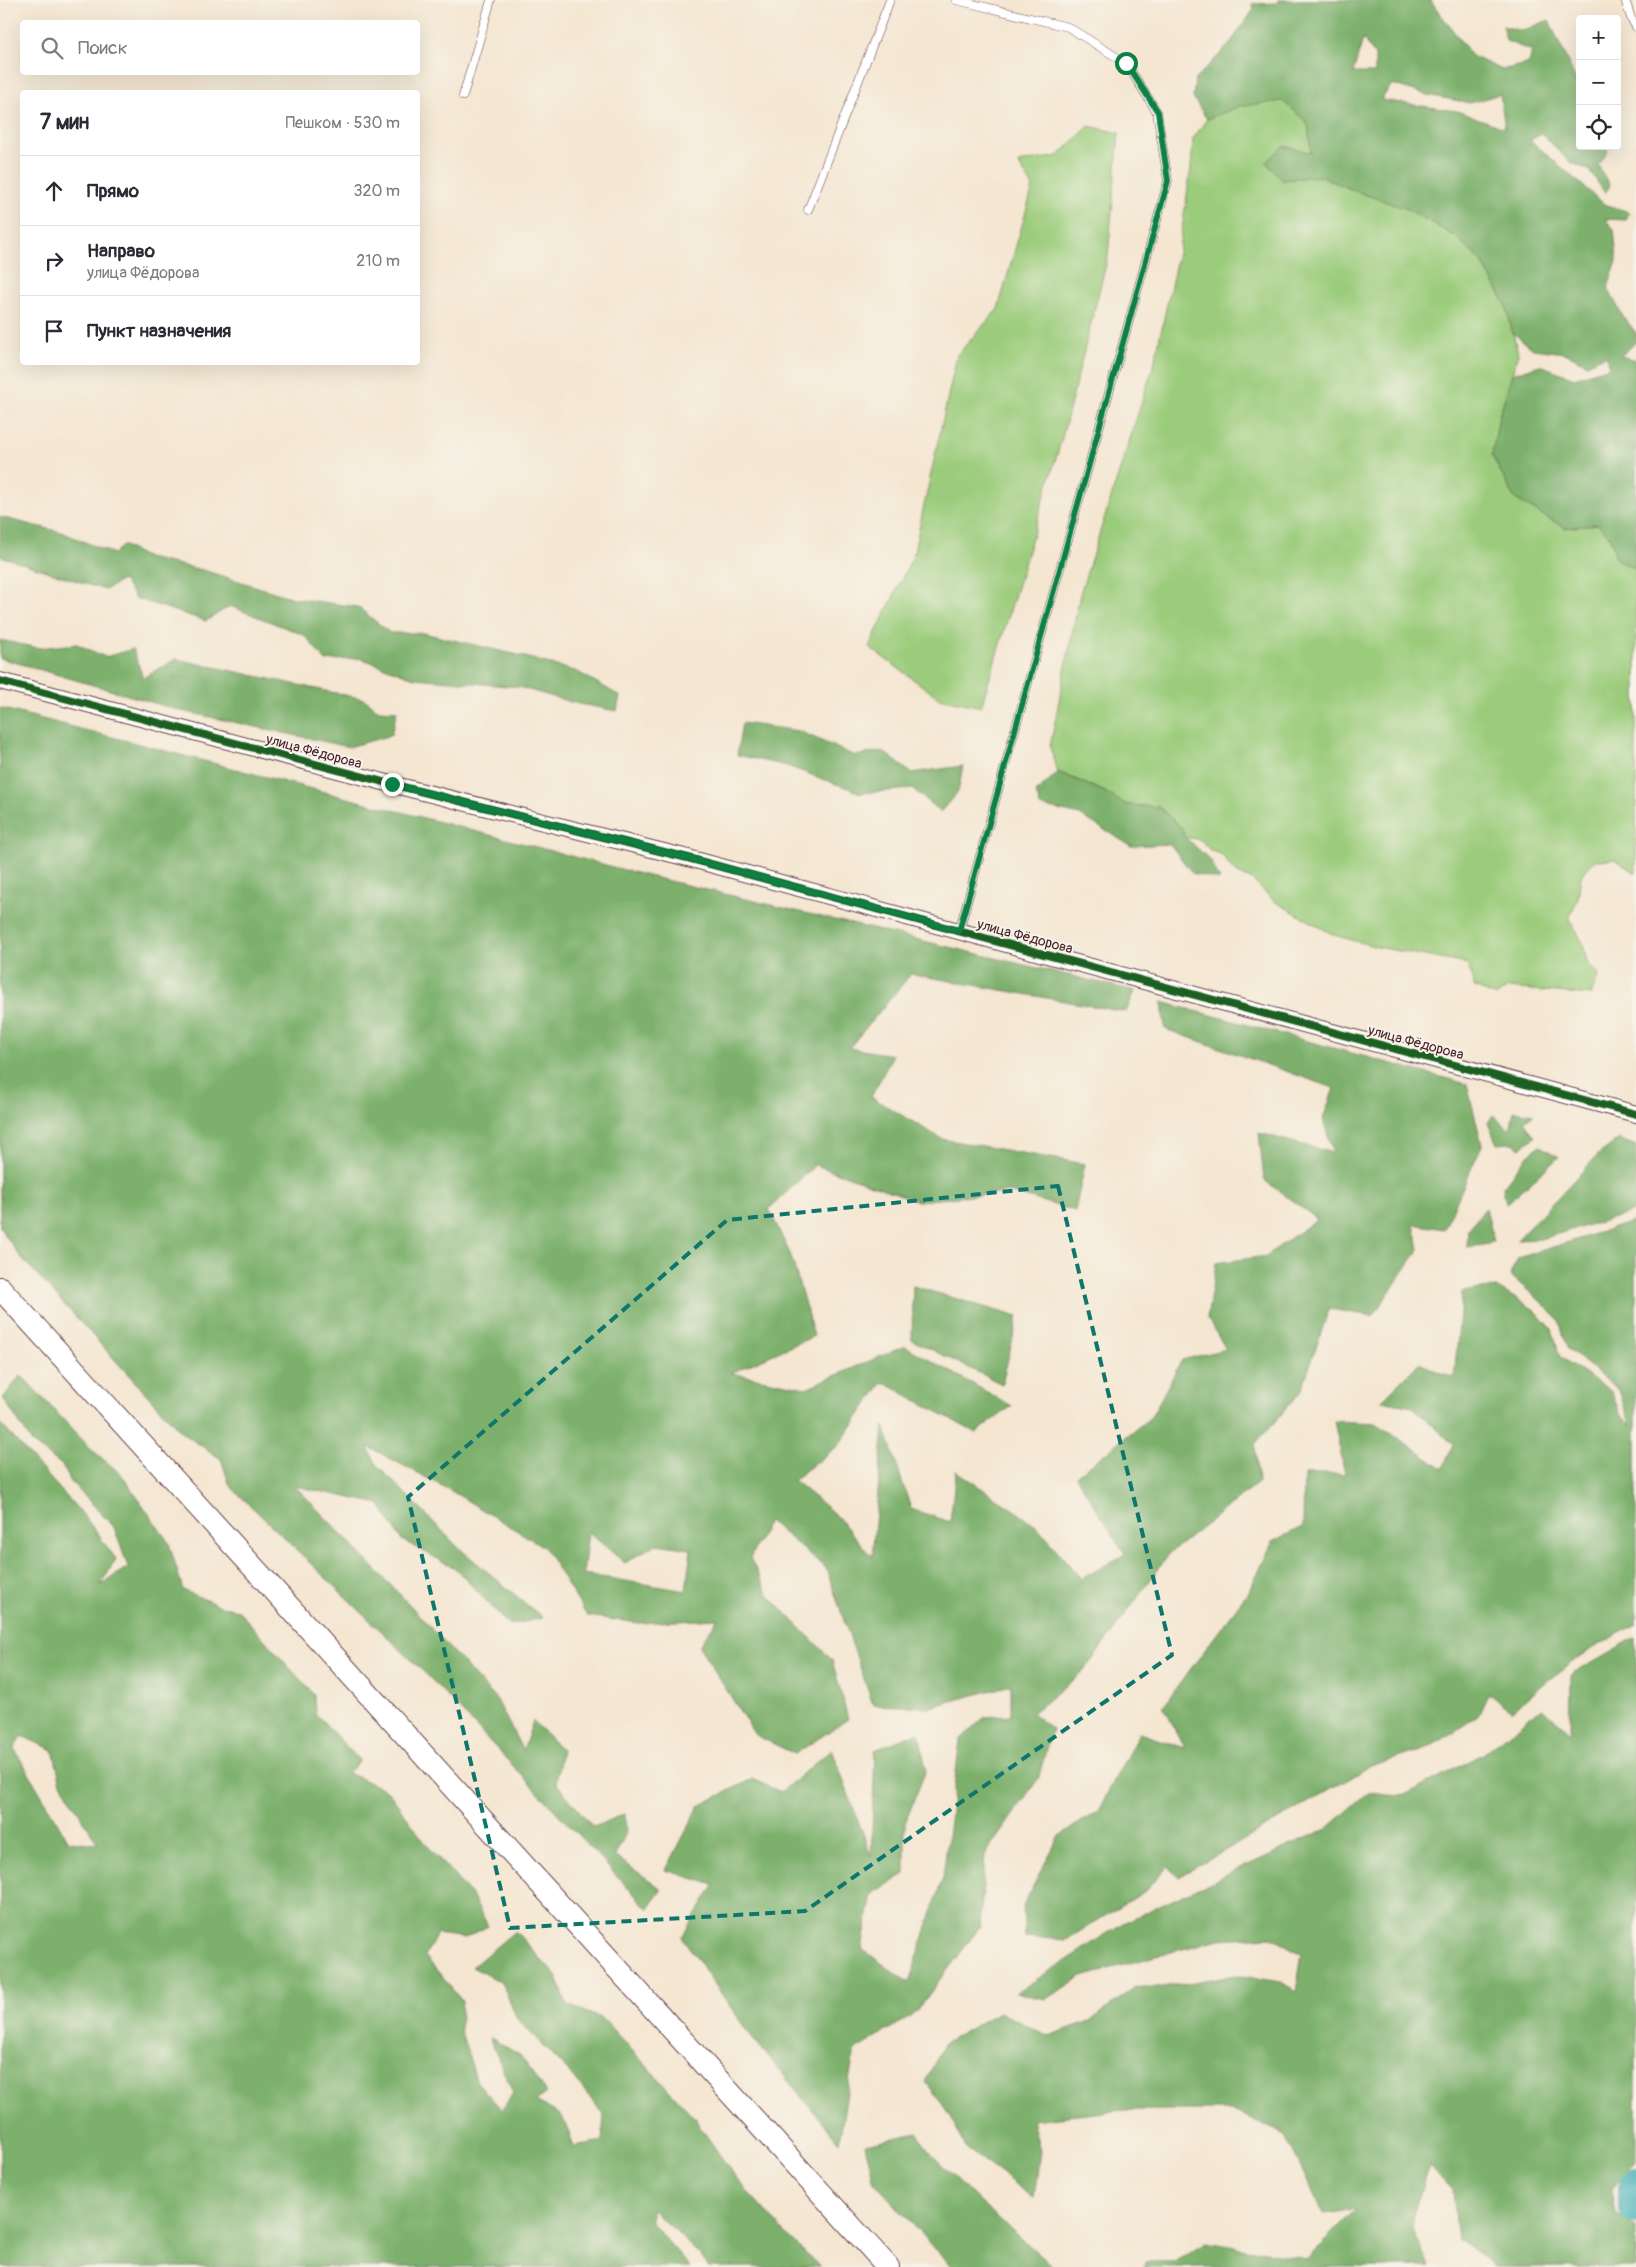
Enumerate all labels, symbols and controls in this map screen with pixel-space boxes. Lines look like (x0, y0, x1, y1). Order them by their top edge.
map controls (1576, 15, 1621, 150)
button: + (1576, 15, 1621, 60)
search box (20, 20, 420, 75)
icon: search (38, 34, 66, 62)
text: Поиск (78, 36, 128, 60)
route start (1115, 52, 1138, 75)
button: − (1576, 60, 1621, 105)
button: locate (1576, 105, 1621, 150)
text: 7 мин (40, 109, 89, 136)
text: Пешком · 530 m (285, 113, 400, 133)
icon: ahead (40, 177, 68, 205)
text: Прямо (87, 179, 139, 203)
text: 320 m (354, 181, 400, 201)
text: Направо (87, 239, 155, 263)
icon: right (40, 247, 68, 275)
text: 210 m (356, 251, 400, 271)
text: улица Фёдорова (87, 263, 199, 283)
icon: arrive (40, 317, 68, 345)
text: Пункт назначения (87, 319, 231, 343)
street label: улица Фёдорова (263, 730, 364, 772)
route end (381, 773, 404, 796)
street label: улица Фёдорова (974, 915, 1075, 957)
street label: улица Фёдорова (1365, 1021, 1466, 1063)

